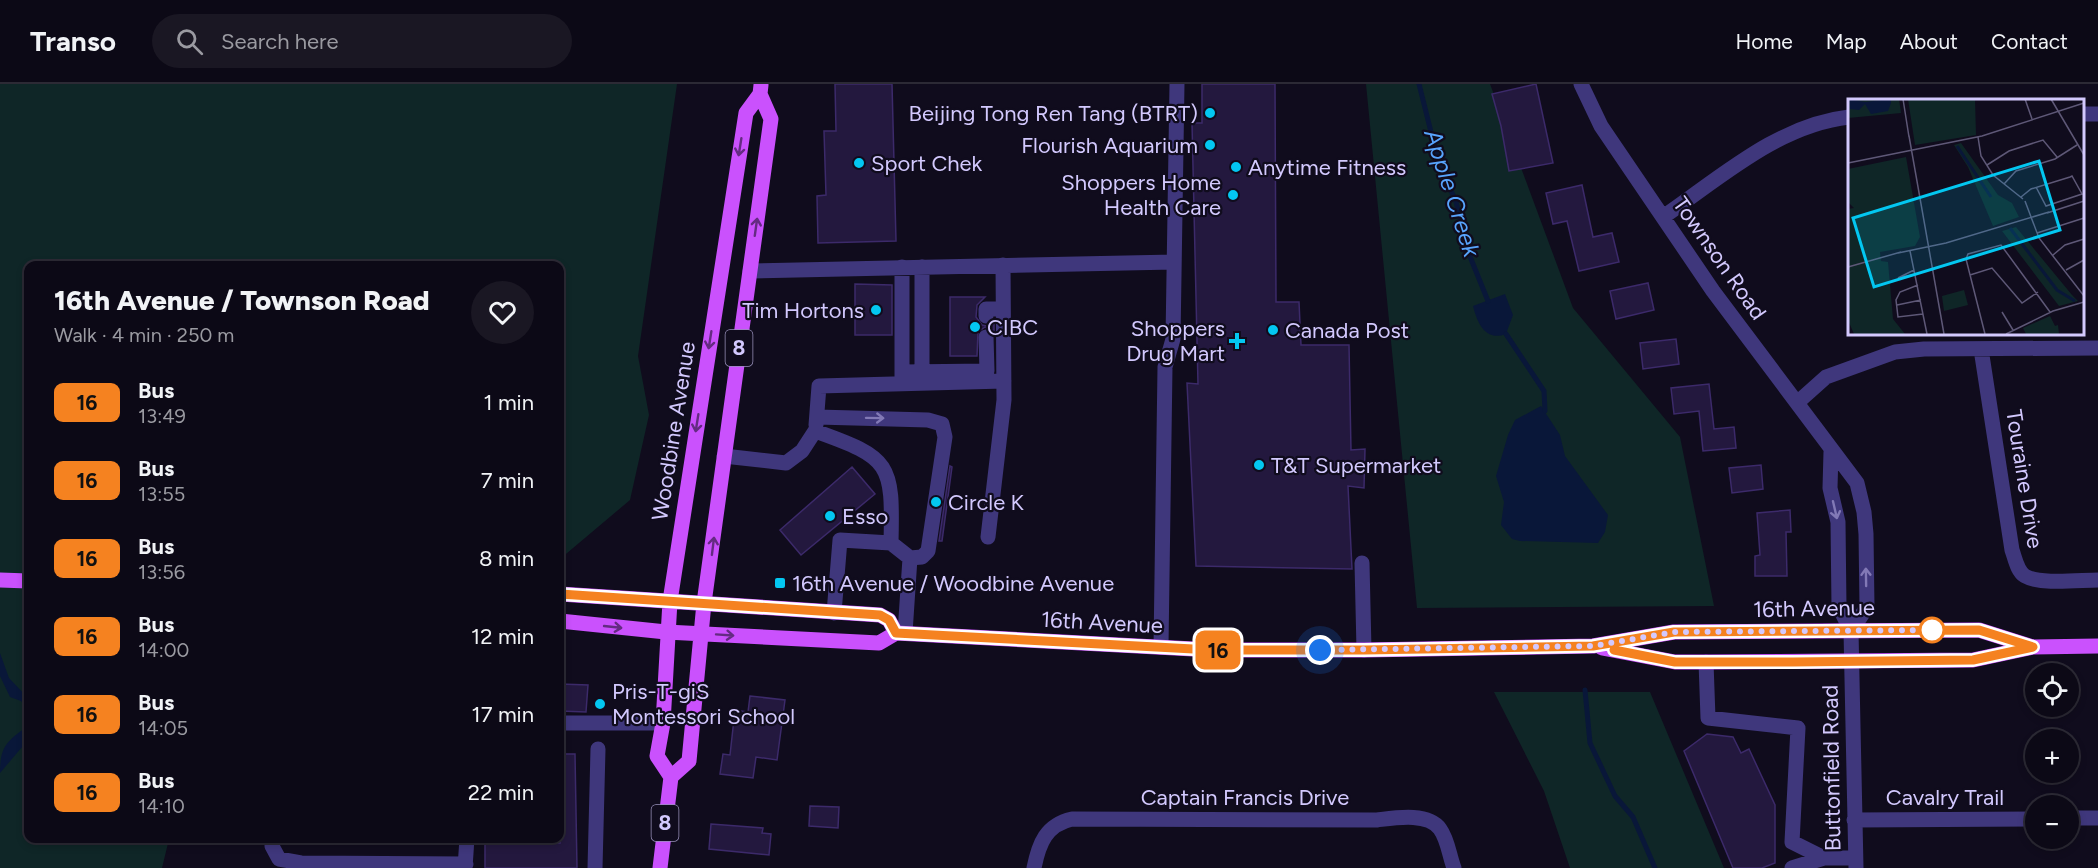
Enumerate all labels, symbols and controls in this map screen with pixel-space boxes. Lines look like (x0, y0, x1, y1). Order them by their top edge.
search box (152, 14, 572, 68)
text: Transo (30, 24, 116, 58)
icon: search (173, 25, 206, 58)
text: Search here (221, 28, 339, 55)
text: Home (1736, 29, 1793, 54)
text: Map (1826, 29, 1867, 54)
text: About (1900, 29, 1958, 54)
text: Contact (1991, 29, 2068, 54)
inset map (1848, 99, 2083, 334)
place label: Beijing Tong Ren Tang (BTRT) (909, 100, 1198, 127)
marker: Beijing Tong Ren Tang (BTRT) (1203, 106, 1217, 120)
water label: Apple Creek (1418, 124, 1487, 262)
place label: Flourish Aquarium (1021, 132, 1198, 159)
one-way arrow (734, 137, 745, 157)
marker: Flourish Aquarium (1203, 138, 1217, 152)
place label: Sport Chek (871, 150, 983, 177)
place label: Anytime Fitness (1248, 154, 1406, 181)
marker: Sport Chek (852, 156, 866, 170)
marker: Anytime Fitness (1229, 160, 1243, 174)
place label: Shoppers Home Health Care (1061, 169, 1221, 221)
marker: Shoppers Home Health Care (1226, 188, 1240, 202)
street label: Townson Road (1667, 192, 1772, 325)
one-way arrow (750, 218, 761, 238)
button: heart (471, 281, 534, 344)
text: 16th Avenue / Townson Road (54, 283, 430, 317)
place label: Tim Hortons (742, 297, 864, 324)
marker: Tim Hortons (869, 303, 883, 317)
place label: CIBC (987, 314, 1038, 341)
place label: Shoppers Drug Mart (1126, 315, 1225, 367)
place label: Canada Post (1285, 317, 1409, 344)
marker: CIBC (968, 320, 982, 334)
text: Walk · 4 min · 250 m (54, 323, 234, 347)
marker: Canada Post (1266, 323, 1280, 337)
one-way arrow (704, 329, 715, 349)
road number: 8 (726, 330, 752, 366)
marker: Shoppers Drug Mart (1230, 334, 1244, 348)
street label: Woodbine Avenue (646, 340, 701, 522)
text: Bus (138, 377, 174, 404)
text: 1 min (483, 389, 534, 416)
text: 16 (76, 390, 98, 415)
text: 13:49 (138, 404, 186, 428)
street label: Touraine Drive (2000, 408, 2049, 550)
one-way arrow (691, 413, 702, 433)
one-way arrow (865, 413, 885, 424)
place label: T&T Supermarket (1271, 452, 1441, 479)
text: Bus (138, 455, 174, 482)
marker: T&T Supermarket (1252, 458, 1266, 472)
text: 7 min (481, 467, 534, 494)
text: 16 (76, 468, 98, 493)
text: 13:55 (138, 482, 185, 506)
place label: Circle K (948, 489, 1025, 516)
marker: Circle K (929, 495, 943, 509)
one-way arrow (1830, 499, 1841, 519)
place label: Esso (842, 503, 888, 530)
marker: Esso (823, 509, 837, 523)
text: Bus (138, 533, 174, 560)
one-way arrow (708, 536, 719, 556)
text: 8 min (479, 545, 534, 572)
text: 16 (76, 546, 98, 571)
text: 13:56 (138, 560, 185, 584)
one-way arrow (1860, 567, 1872, 587)
place label: 16th Avenue / Woodbine Avenue (792, 570, 1114, 597)
marker: 16th Avenue / Woodbine Avenue (773, 576, 787, 590)
street label: 16th Avenue (1753, 594, 1875, 623)
street label: 16th Avenue (1040, 606, 1164, 639)
text: Bus (138, 611, 174, 638)
unlabelled marker (1919, 617, 1945, 643)
one-way arrow (602, 622, 622, 633)
text: 12 min (471, 623, 534, 650)
text: 16 (76, 624, 98, 649)
one-way arrow (714, 629, 734, 640)
line badge: 16 (1191, 630, 1245, 670)
your location (1305, 635, 1335, 665)
text: 14:00 (138, 638, 189, 662)
text: 16 (1207, 638, 1229, 663)
map controls (2025, 663, 2079, 849)
button: locate (2025, 663, 2079, 717)
place label: Pris-T-giS Montessori School (612, 678, 795, 730)
street label: Buttonfield Road (1817, 685, 1846, 851)
text: Bus (138, 689, 174, 716)
marker: Pris-T-giS Montessori School (593, 697, 607, 711)
text: 17 min (472, 701, 534, 728)
text: 16 (76, 702, 98, 727)
text: 14:05 (138, 716, 188, 740)
button: + (2025, 729, 2079, 783)
text: Bus (138, 767, 174, 794)
text: 22 min (468, 779, 534, 806)
text: 16 (76, 780, 98, 805)
street label: Captain Francis Drive (1141, 784, 1349, 811)
street label: Cavalry Trail (1886, 784, 2004, 811)
text: 14:10 (138, 794, 185, 818)
button: − (2025, 795, 2079, 849)
road number: 8 (652, 805, 678, 841)

